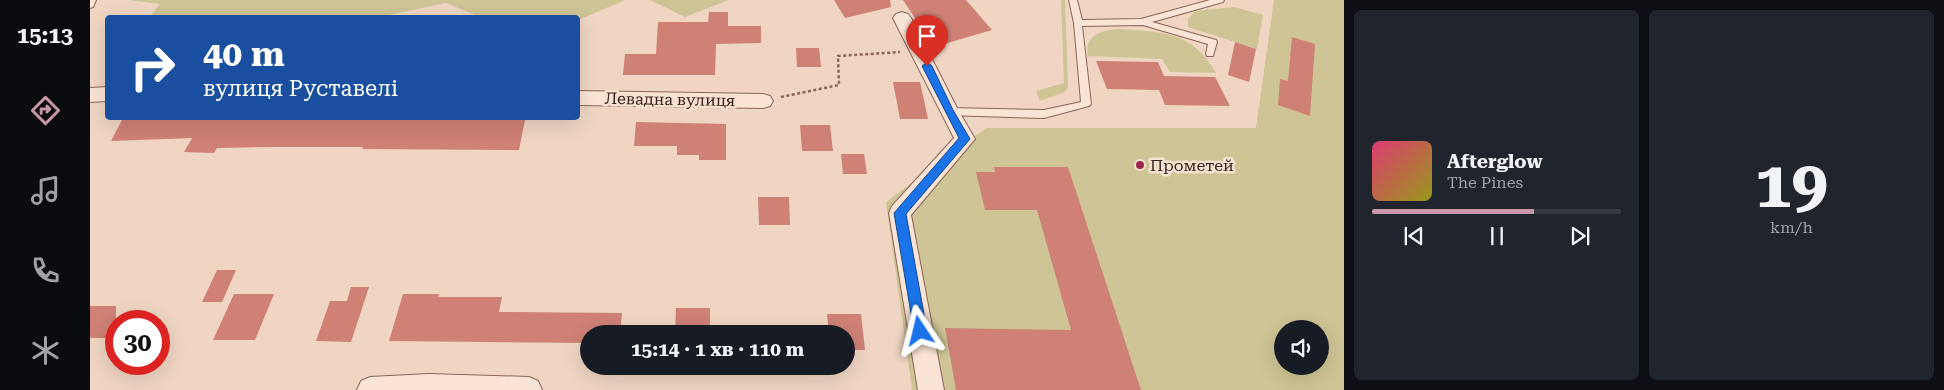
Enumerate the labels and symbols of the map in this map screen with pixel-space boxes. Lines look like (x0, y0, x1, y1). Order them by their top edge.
pin (906, 15, 948, 66)
street label: Левадна вулиця (604, 89, 736, 110)
place label: Прометей (1150, 156, 1234, 175)
marker: Прометей (1134, 159, 1146, 171)
position arrow (893, 304, 945, 356)
speed limit sign: 30 (105, 310, 170, 375)

